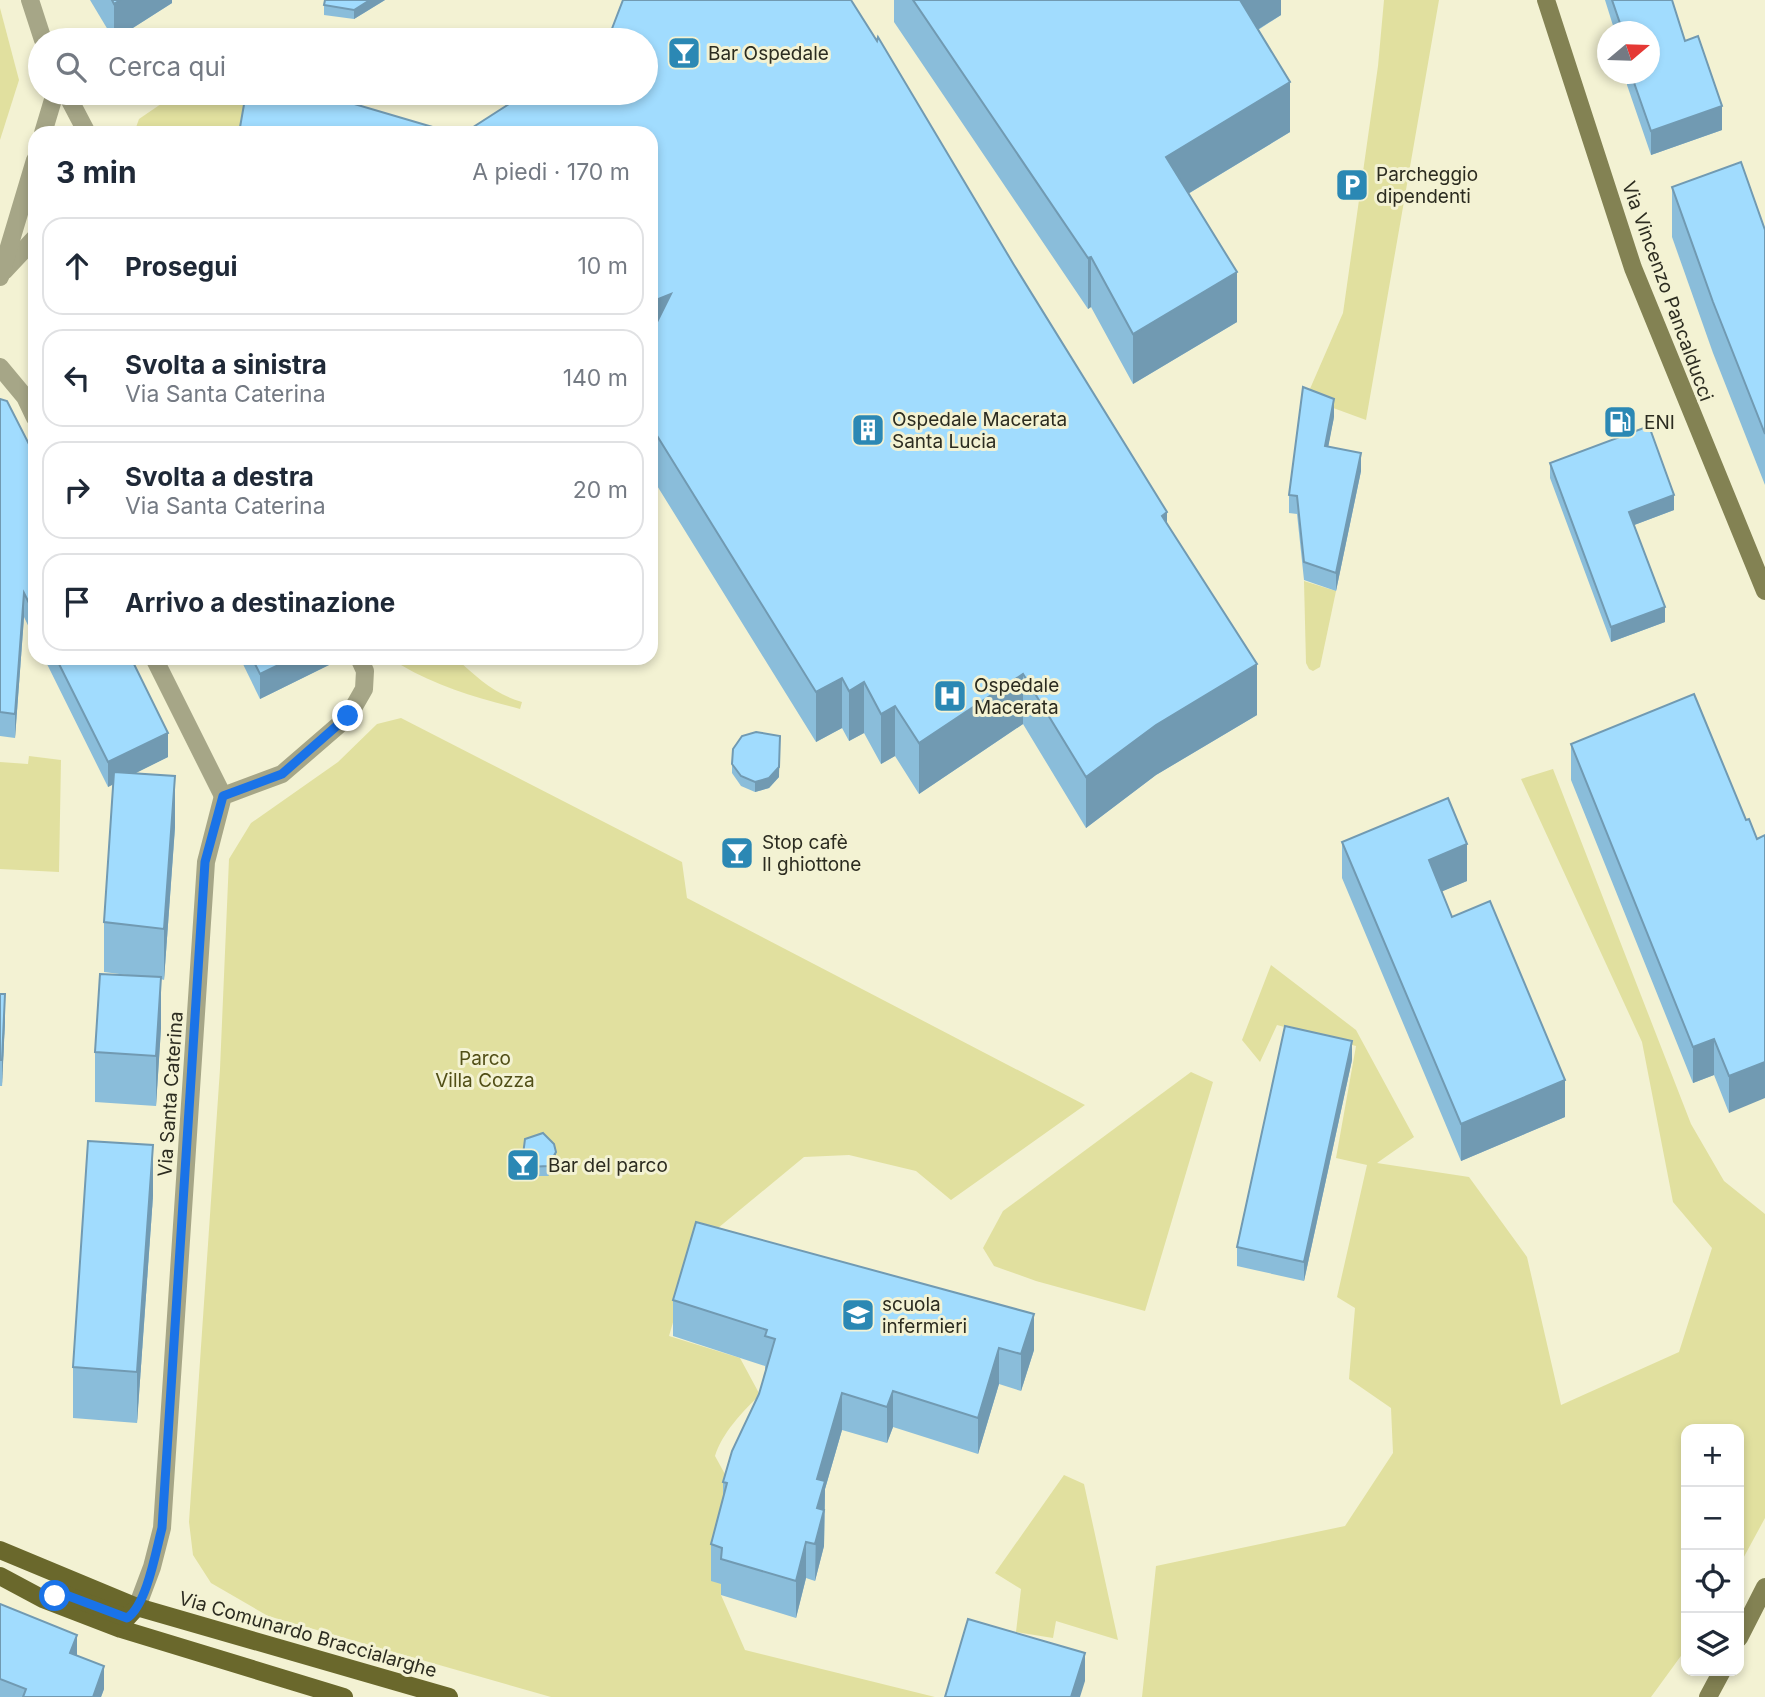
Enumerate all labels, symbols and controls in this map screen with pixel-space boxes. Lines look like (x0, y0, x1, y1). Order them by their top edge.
north arrow (1597, 21, 1660, 84)
search box (28, 28, 658, 105)
bar icon: Bar Ospedale (665, 34, 703, 72)
place label: Bar Ospedale (708, 42, 829, 65)
icon: search (52, 48, 90, 86)
text: Cerca qui (108, 51, 226, 82)
text: 3 min (56, 154, 137, 190)
text: A piedi · 170 m (472, 158, 630, 186)
place label: Parcheggio dipendenti (1376, 163, 1478, 208)
parking icon: Parcheggio dipendenti (1333, 166, 1371, 204)
street label: Via Vincenzo Pancalducci (1617, 178, 1718, 404)
icon: ahead (58, 247, 96, 285)
text: Prosegui (125, 251, 237, 282)
text: 10 m (578, 252, 628, 280)
text: Svolta a sinistra (125, 349, 327, 380)
icon: left (58, 359, 96, 397)
text: 140 m (563, 364, 628, 392)
text: Via Santa Caterina (125, 380, 326, 408)
fuel station icon: ENI (1601, 403, 1639, 441)
place label: Ospedale Macerata Santa Lucia (892, 408, 1067, 453)
building icon: Ospedale Macerata Santa Lucia (849, 411, 887, 449)
place label: ENI (1644, 411, 1675, 434)
text: Svolta a destra (125, 461, 314, 492)
icon: right (58, 471, 96, 509)
text: 20 m (573, 476, 628, 504)
text: Via Santa Caterina (125, 492, 326, 520)
icon: arrive (58, 583, 96, 621)
text: Arrivo a destinazione (125, 587, 395, 618)
place label: Ospedale Macerata (974, 674, 1059, 719)
hospital icon: Ospedale Macerata (931, 677, 969, 715)
route end (332, 700, 363, 731)
place label: Stop cafè Il ghiottone (762, 831, 861, 876)
bar icon: Stop cafè Il ghiottone (718, 834, 756, 872)
street label: Via Santa Caterina (153, 1011, 188, 1178)
park label: Parco Villa Cozza (435, 1047, 535, 1092)
bar icon: Bar del parco (504, 1146, 542, 1184)
place label: Bar del parco (548, 1154, 668, 1177)
place label: scuola infermieri (882, 1293, 967, 1338)
school or university icon: scuola infermieri (839, 1296, 877, 1334)
map controls (1681, 1424, 1744, 1676)
button: + (1681, 1424, 1744, 1487)
button: − (1681, 1487, 1744, 1550)
button: locate (1681, 1550, 1744, 1613)
route start (39, 1580, 70, 1611)
street label: Via Comunardo Braccialarghe (176, 1587, 439, 1682)
button: layers (1681, 1613, 1744, 1676)

